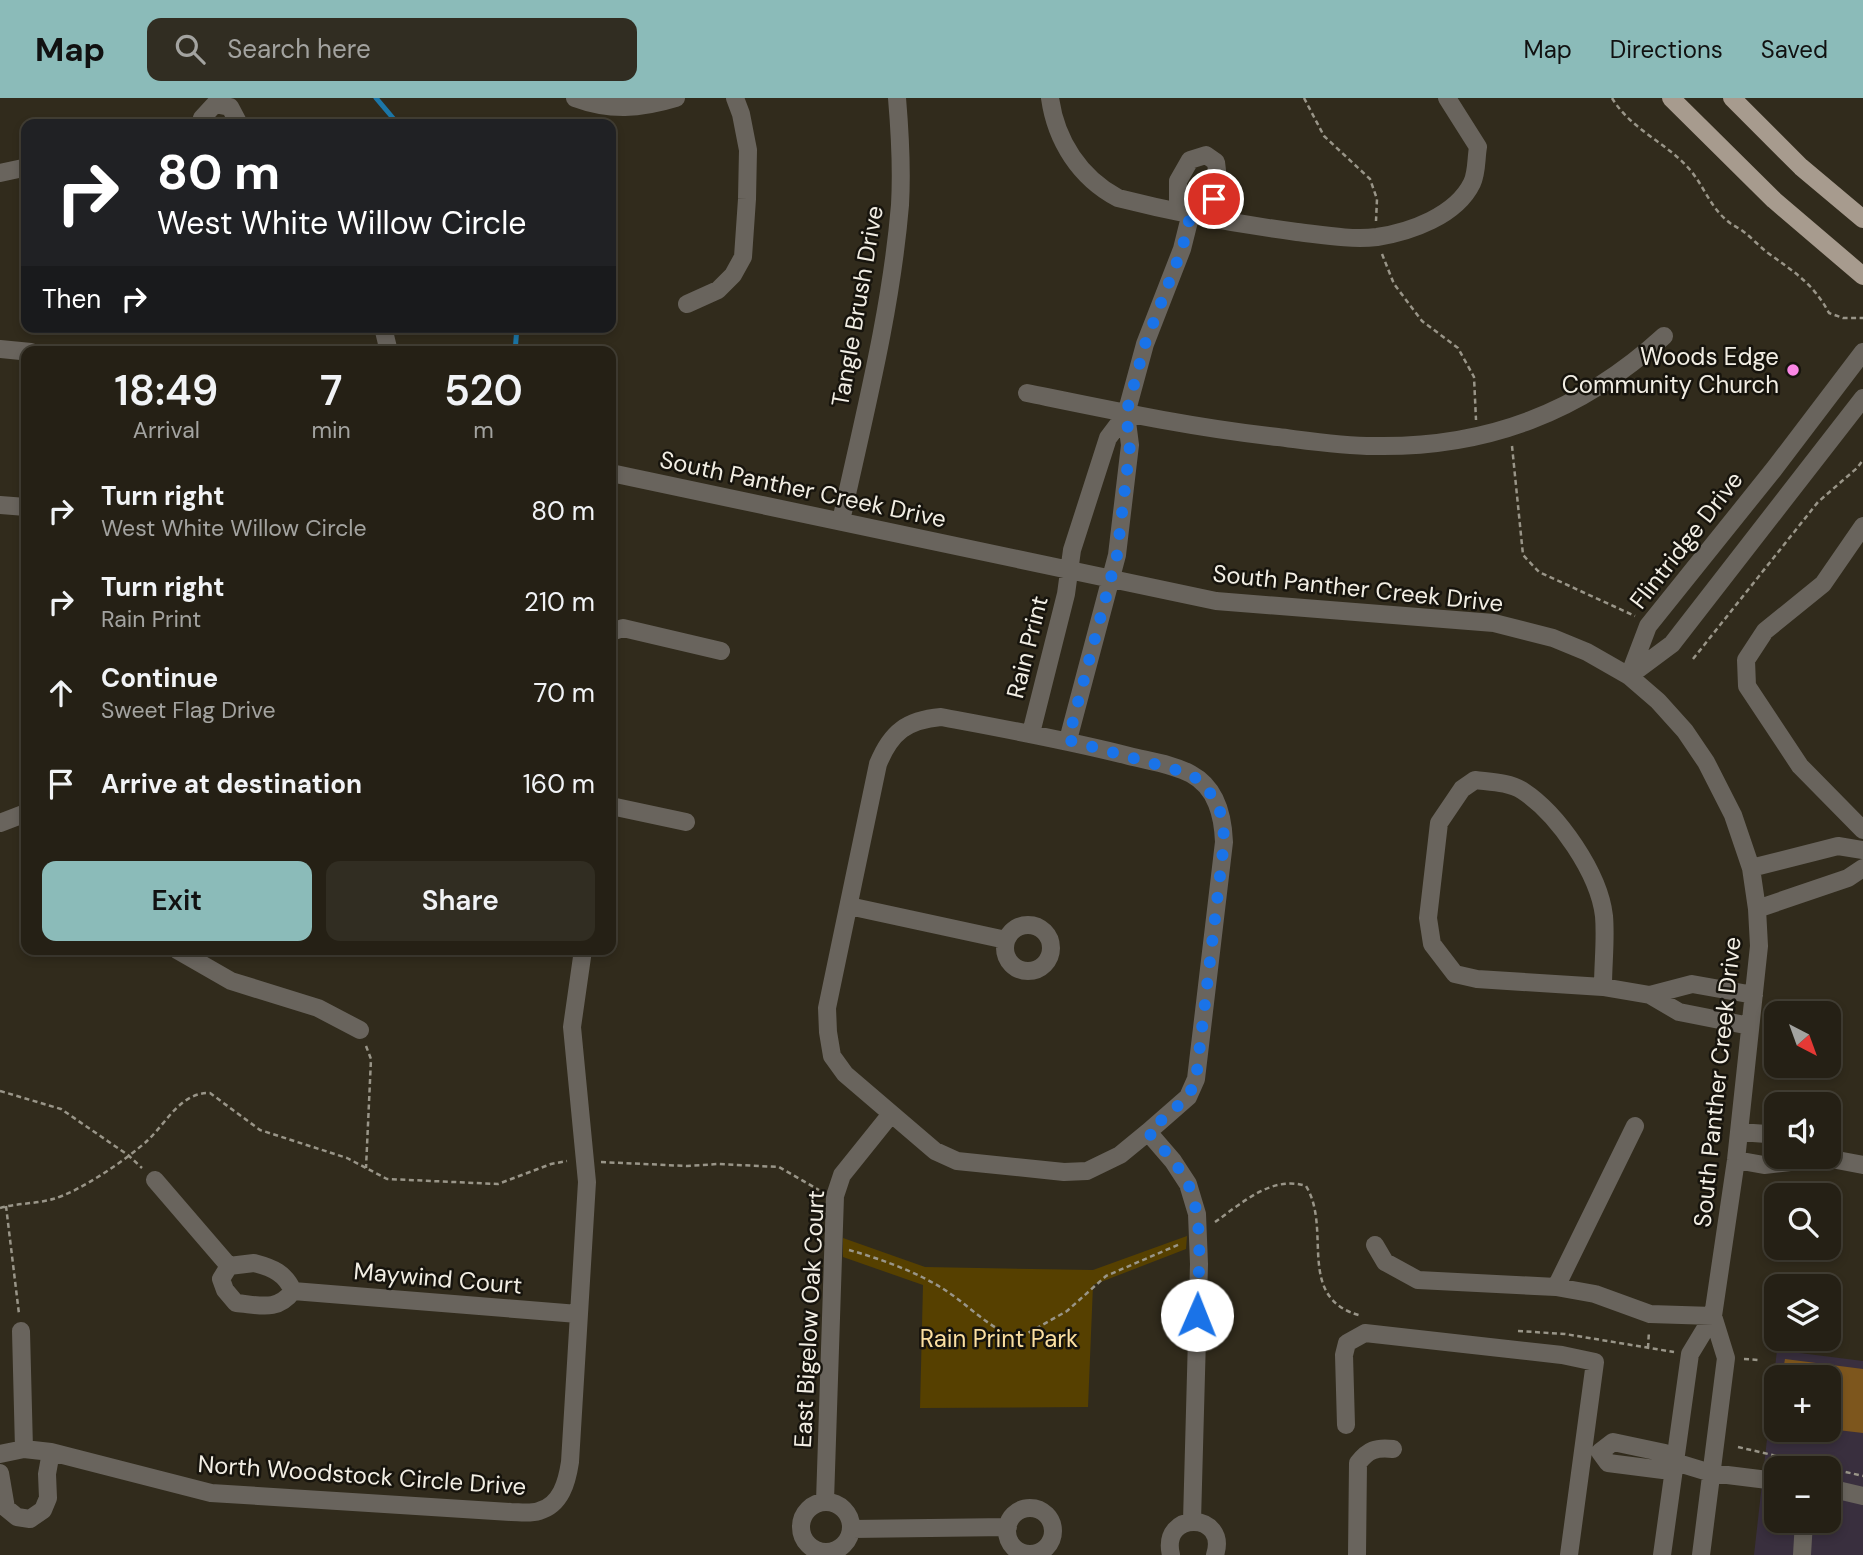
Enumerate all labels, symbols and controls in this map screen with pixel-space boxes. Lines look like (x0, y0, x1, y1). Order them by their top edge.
search box (147, 18, 637, 81)
text: Map (35, 28, 105, 71)
icon: search (171, 30, 209, 68)
text: Search here (227, 32, 371, 66)
text: Map (1524, 34, 1572, 65)
text: Directions (1610, 34, 1723, 65)
text: Saved (1761, 34, 1828, 65)
text: 80 m (157, 140, 280, 204)
icon: right (42, 147, 133, 238)
pin (1184, 169, 1244, 229)
icon: arrive (1195, 180, 1233, 218)
text: West White Willow Circle (157, 202, 526, 244)
street label: Tangle Brush Drive (824, 203, 890, 409)
icon: right (115, 280, 153, 318)
text: Then (42, 282, 101, 316)
place label: Woods Edge Community Church (1562, 341, 1779, 400)
marker: Woods Edge Community Church (1785, 362, 1801, 378)
text: 18:49 (114, 363, 218, 418)
text: 7 (320, 363, 342, 418)
text: 520 (444, 363, 523, 418)
text: Arrival (133, 415, 200, 445)
text: min (312, 415, 351, 445)
text: m (473, 415, 494, 445)
street label: South Panther Creek Drive (657, 443, 949, 535)
street label: Flintridge Drive (1623, 465, 1749, 615)
text: Turn right (101, 479, 225, 513)
icon: right (42, 492, 80, 530)
text: 80 m (531, 494, 595, 528)
text: West White Willow Circle (101, 513, 367, 543)
street label: South Panther Creek Drive (1211, 557, 1505, 619)
text: Turn right (101, 570, 225, 604)
icon: right (42, 583, 80, 621)
text: 210 m (524, 585, 595, 619)
street label: Rain Print (999, 592, 1055, 702)
text: Rain Print (101, 604, 201, 634)
text: Continue (101, 661, 218, 695)
icon: ahead (42, 674, 80, 712)
text: 70 m (534, 676, 595, 710)
text: Sweet Flag Drive (101, 695, 276, 725)
icon: arrive (42, 765, 80, 803)
text: Arrive at destination (101, 767, 362, 801)
text: 160 m (523, 767, 595, 801)
button: Exit (42, 861, 312, 941)
button: Share (326, 861, 595, 941)
street label: South Panther Creek Drive (1686, 935, 1748, 1229)
north arrow (1764, 1001, 1841, 1078)
map controls (1764, 1001, 1841, 1533)
button: sound (1764, 1092, 1841, 1169)
button: search (1764, 1183, 1841, 1260)
street label: East Bigelow Oak Court (787, 1189, 831, 1449)
street label: Maywind Court (352, 1255, 524, 1301)
button: layers (1764, 1274, 1841, 1351)
position arrow (1160, 1278, 1234, 1352)
park label: Rain Print Park (920, 1323, 1078, 1354)
button: + (1764, 1365, 1841, 1442)
street label: North Woodstock Circle Drive (197, 1448, 527, 1502)
button: − (1764, 1456, 1841, 1533)

